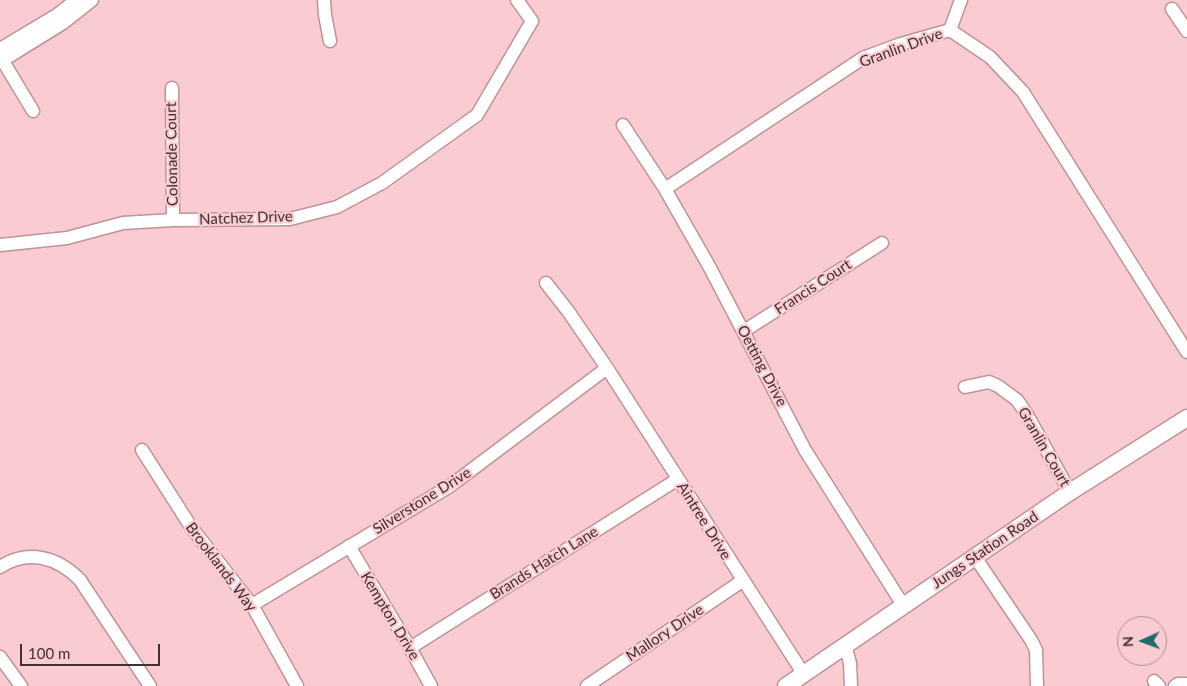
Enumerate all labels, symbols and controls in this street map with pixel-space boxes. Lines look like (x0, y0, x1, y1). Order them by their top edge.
street label: Granlin Drive (857, 25, 945, 71)
street label: Colonade Court (162, 102, 182, 206)
street label: Natchez Drive (199, 207, 293, 229)
street label: Francis Court (771, 256, 855, 318)
street label: Oetting Drive (733, 322, 791, 410)
street label: Granlin Court (1014, 404, 1074, 490)
street label: Silverstone Drive (370, 464, 474, 538)
street label: Aintree Drive (673, 479, 735, 563)
street label: Jungs Station Road (928, 508, 1042, 592)
street label: Brooklands Way (182, 519, 260, 615)
street label: Brands Hatch Lane (487, 522, 601, 604)
street label: Kempton Drive (357, 569, 423, 663)
street label: Mallory Drive (623, 601, 707, 665)
north arrow (1117, 616, 1167, 666)
scale bar (22, 634, 162, 666)
text: N (1119, 636, 1136, 647)
text: 100 m (28, 644, 70, 662)

